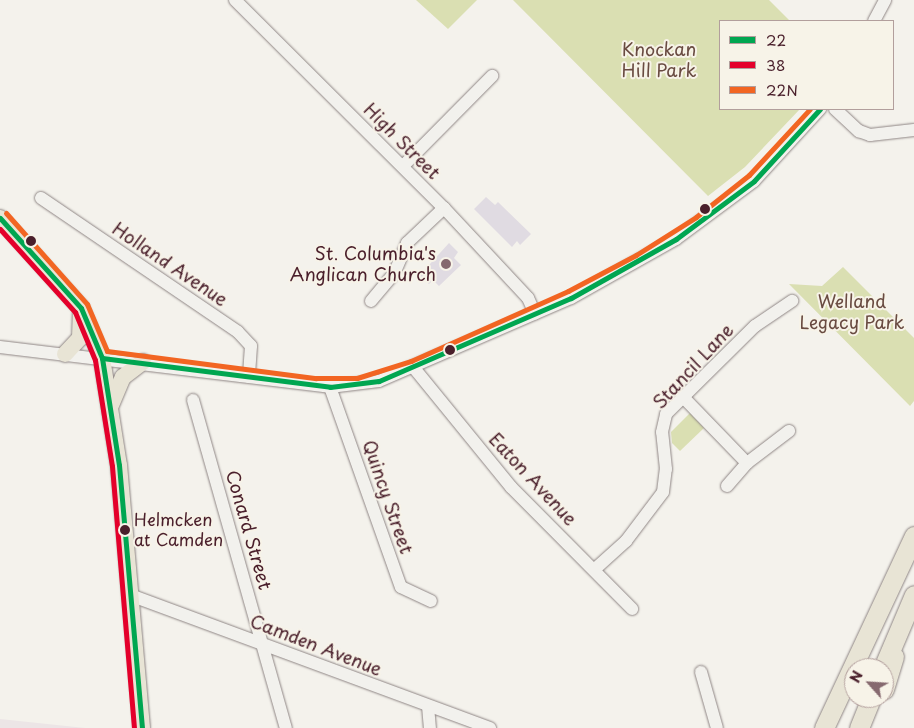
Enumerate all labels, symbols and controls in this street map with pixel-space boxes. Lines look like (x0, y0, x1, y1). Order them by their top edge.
legend (719, 20, 894, 110)
text: 22 (766, 28, 786, 51)
park label: Knockan Hill Park (621, 39, 697, 82)
text: 38 (766, 53, 785, 76)
text: 22N (766, 78, 798, 101)
street label: High Street (359, 98, 445, 184)
unlabelled marker (700, 204, 710, 214)
street label: Holland Avenue (108, 217, 232, 311)
unlabelled marker (26, 236, 36, 246)
place label: St. Columbia's Anglican Church (291, 243, 436, 286)
marker: St. Columbia's Anglican Church (440, 258, 452, 270)
park label: Welland Legacy Park (799, 291, 905, 334)
street label: Stancil Lane (648, 319, 738, 413)
unlabelled marker (445, 345, 455, 355)
street label: Eaton Avenue (485, 429, 581, 529)
street label: Quincy Street (358, 437, 418, 557)
street label: Conard Street (221, 467, 277, 593)
place label: Helmcken at Camden (134, 510, 225, 550)
marker: Helmcken at Camden (120, 525, 130, 535)
street label: Camden Avenue (247, 610, 385, 680)
north arrow (844, 658, 894, 708)
text: N (844, 667, 868, 686)

